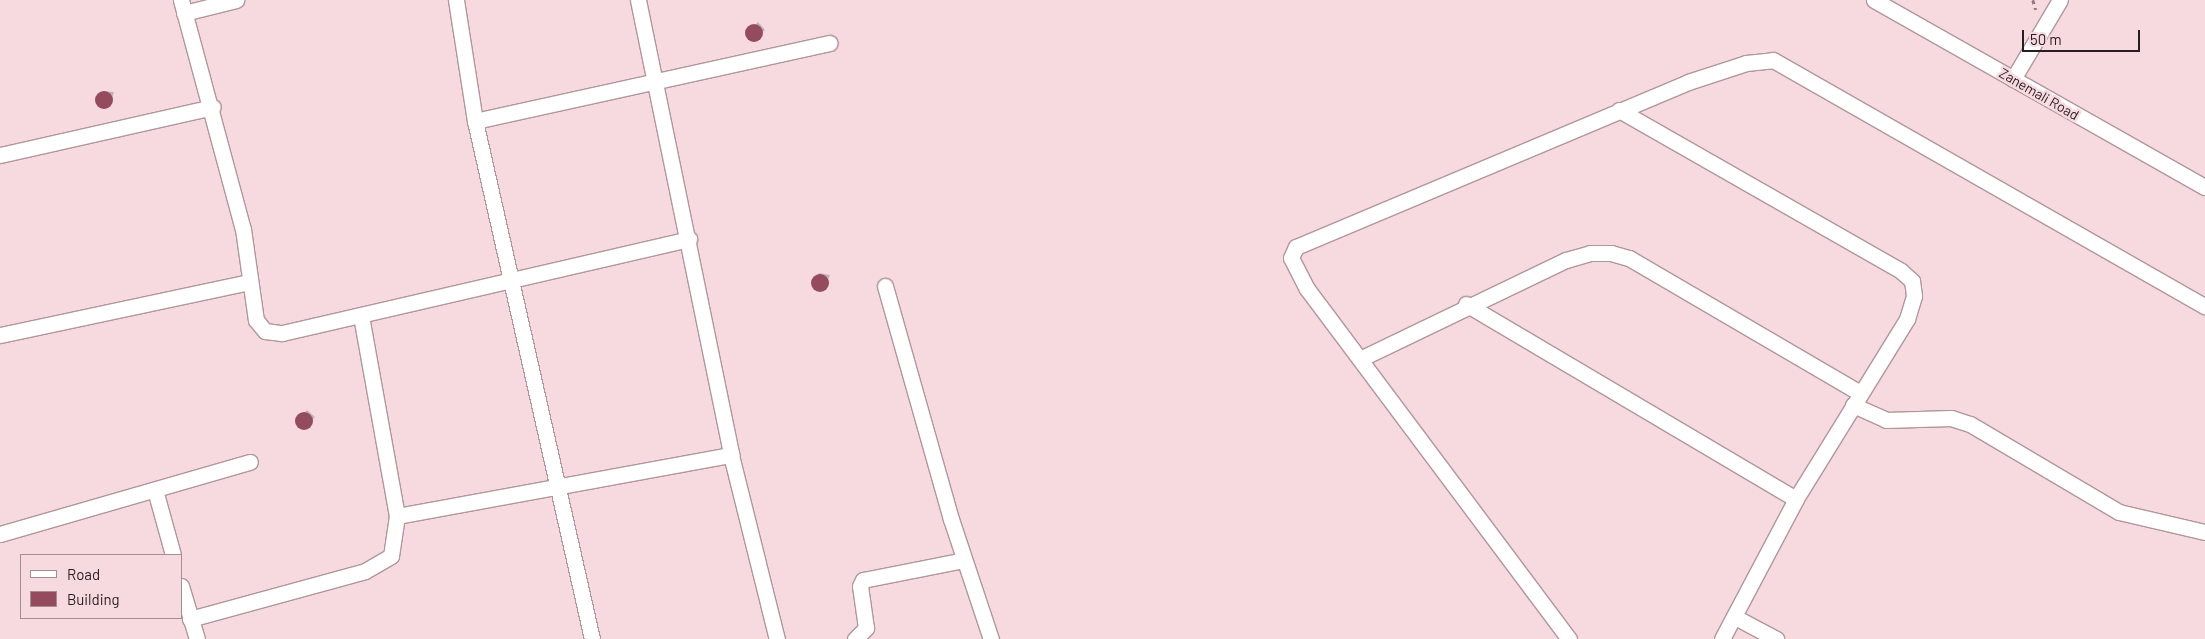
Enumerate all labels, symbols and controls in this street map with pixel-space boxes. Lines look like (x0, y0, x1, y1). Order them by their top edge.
scale bar (2025, 20, 2142, 52)
text: 50 m (2030, 30, 2062, 48)
street label: Zanemali Road (1996, 64, 2082, 124)
legend (20, 554, 182, 619)
text: Road (67, 565, 100, 583)
text: Building (67, 590, 120, 608)

